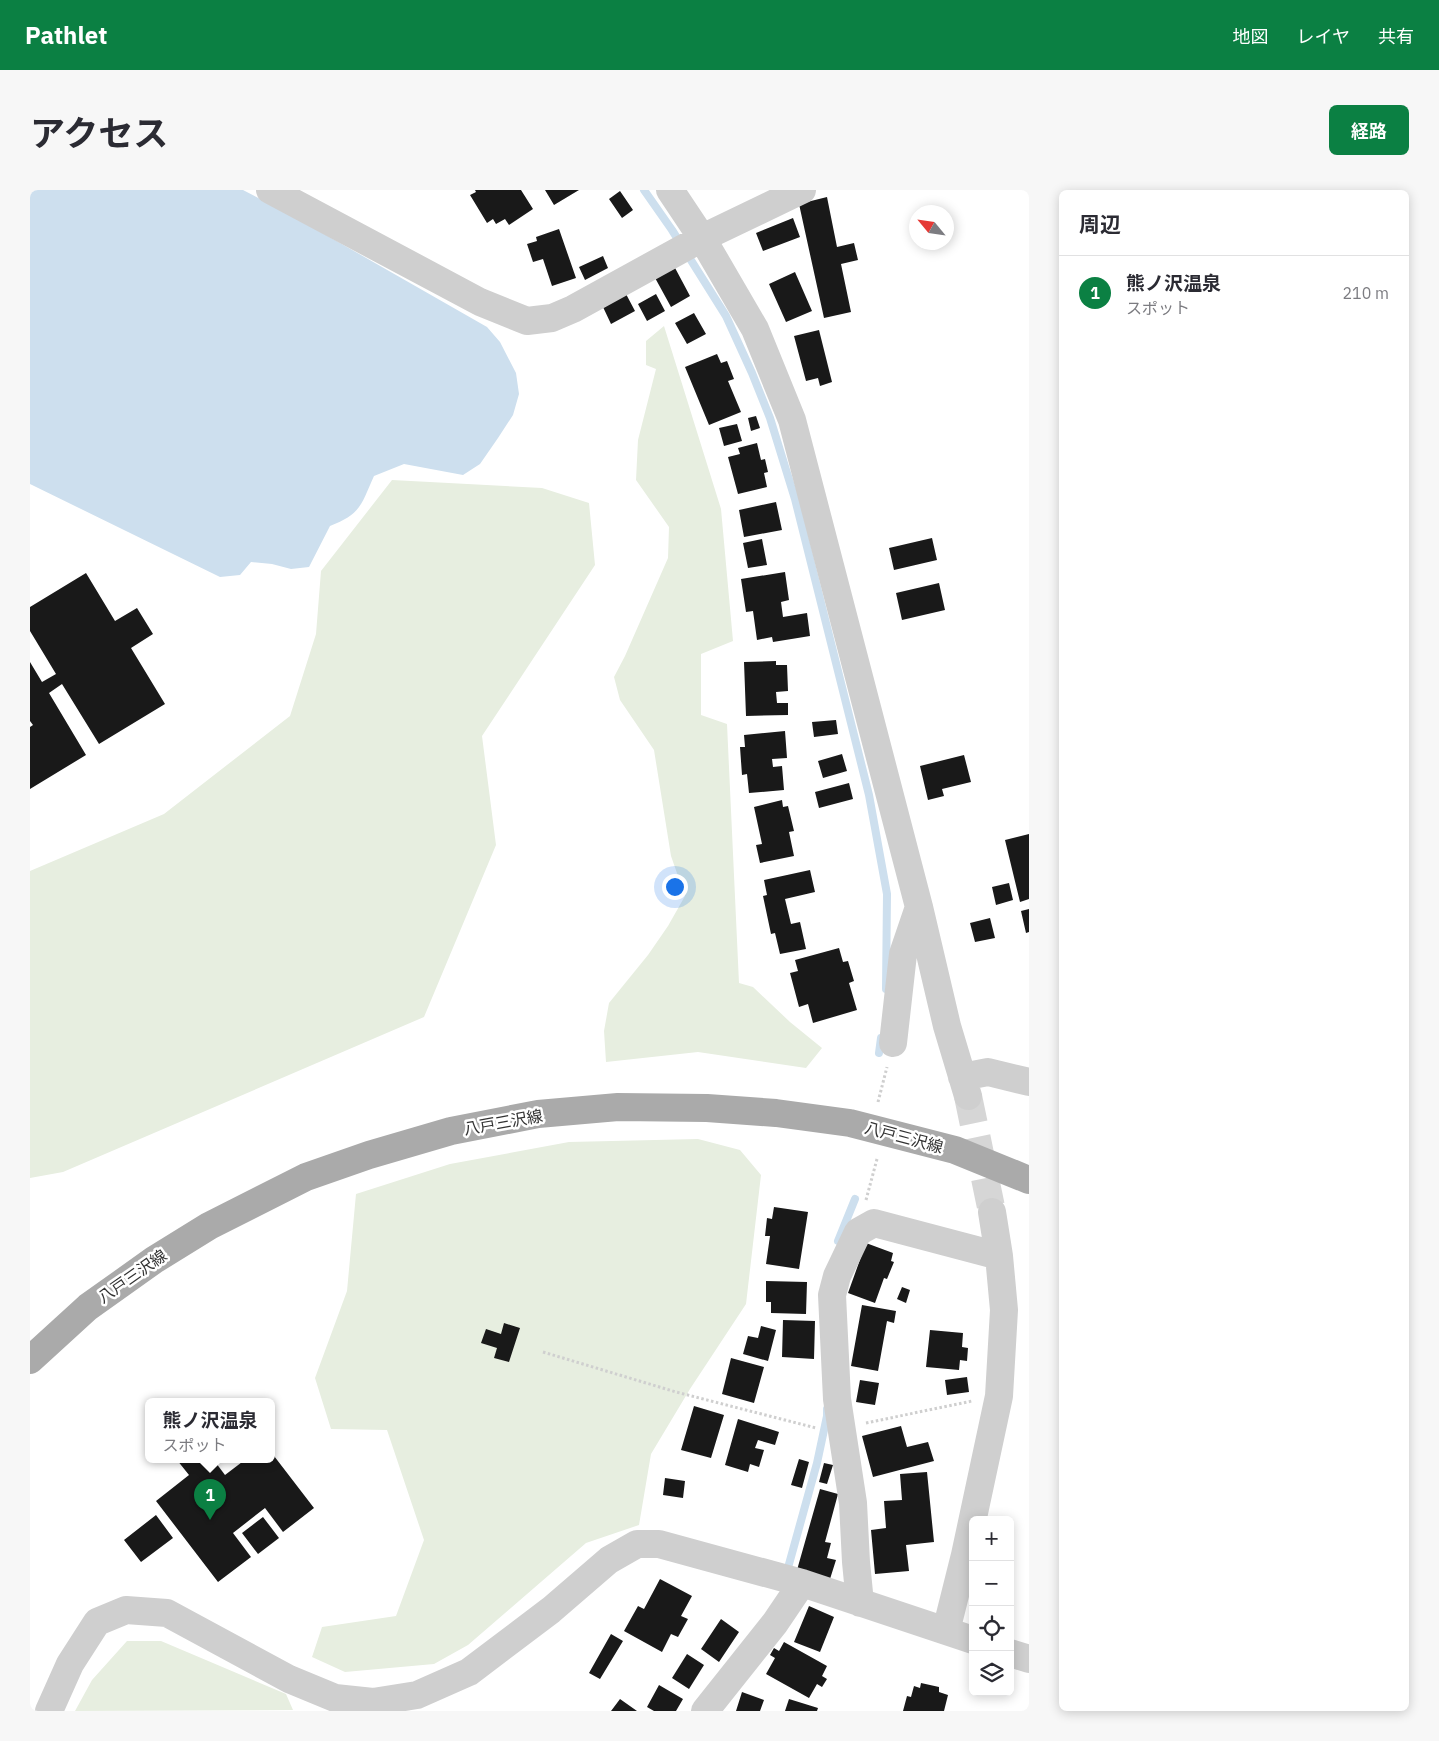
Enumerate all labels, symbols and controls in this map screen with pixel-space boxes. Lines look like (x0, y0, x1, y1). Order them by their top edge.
text: Pathlet (25, 19, 107, 51)
text: 地図 (1233, 25, 1269, 48)
text: レイヤ (1297, 25, 1350, 48)
text: 共有 (1378, 25, 1414, 48)
button: 経路 (1329, 105, 1409, 155)
text: アクセス (30, 110, 168, 156)
north arrow (909, 205, 954, 250)
text: 周辺 (1079, 210, 1121, 238)
text: 熊ノ沢温泉 (1126, 271, 1221, 295)
text: 1 (1090, 283, 1100, 303)
text: 210 m (1342, 283, 1389, 303)
text: スポット (1126, 298, 1190, 318)
your location (662, 874, 688, 900)
street label: 八戸三沢線 (462, 1105, 544, 1139)
street label: 八戸三沢線 (863, 1117, 945, 1157)
street label: 八戸三沢線 (93, 1245, 171, 1307)
popup (145, 1398, 275, 1463)
text: 熊ノ沢温泉 (162, 1408, 258, 1432)
text: スポット (162, 1435, 227, 1455)
pin: 1 (194, 1479, 226, 1520)
map controls (969, 1516, 1014, 1696)
button: + (969, 1516, 1014, 1561)
button: − (969, 1561, 1014, 1606)
button: locate (969, 1606, 1014, 1651)
button: layers (969, 1651, 1014, 1696)

